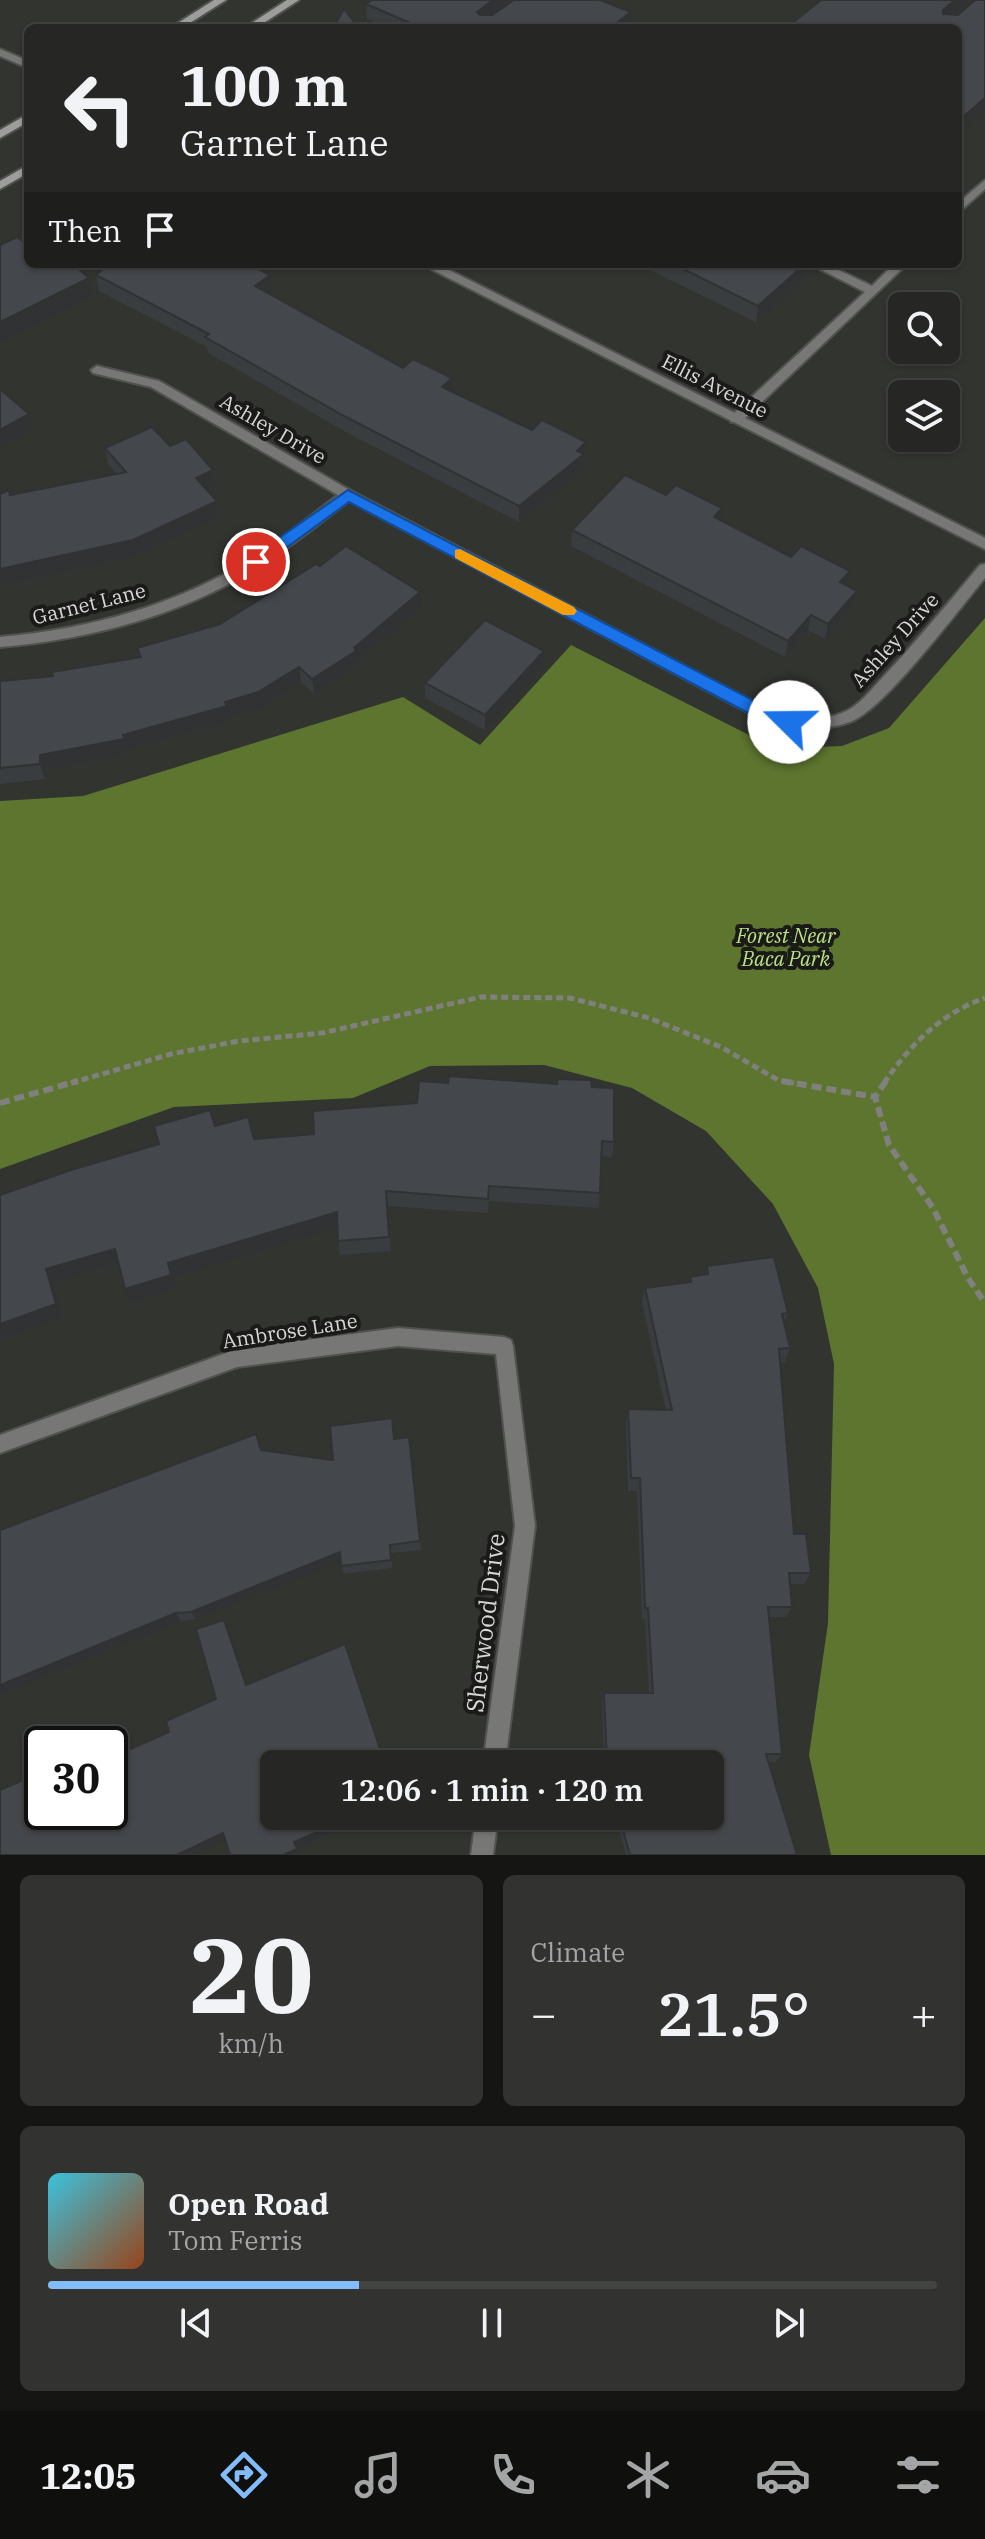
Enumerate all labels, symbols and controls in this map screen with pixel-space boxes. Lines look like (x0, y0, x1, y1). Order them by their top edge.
text: 100 m (180, 49, 348, 121)
icon: left (48, 56, 152, 160)
text: Garnet Lane (180, 119, 389, 166)
icon: arrive (138, 208, 182, 252)
text: Then (48, 211, 122, 250)
map controls (888, 292, 960, 452)
button: search (888, 292, 960, 364)
street label: Ellis Avenue (657, 347, 773, 424)
button: layers (888, 380, 960, 452)
street label: Ashley Drive (215, 387, 331, 470)
pin (222, 528, 290, 596)
icon: arrive (234, 540, 278, 584)
street label: Garnet Lane (29, 576, 148, 631)
street label: Ashley Drive (845, 587, 944, 693)
position arrow (747, 680, 831, 764)
park label: Forest Near Baca Park (735, 922, 837, 972)
street label: Ambrose Lane (220, 1307, 359, 1355)
street label: Sherwood Drive (458, 1532, 512, 1714)
speed limit sign: 30 (24, 1726, 128, 1830)
text: 12:06 · 1 min · 120 m (341, 1770, 643, 1809)
text: 20 (189, 1906, 314, 2042)
text: Climate (531, 1935, 625, 1969)
text: 21.5° (657, 1974, 810, 2053)
text: − (531, 1985, 557, 2042)
text: + (911, 1985, 937, 2042)
text: km/h (218, 2026, 284, 2060)
text: Open Road (168, 2184, 329, 2223)
text: Tom Ferris (168, 2223, 302, 2257)
icon: previous (174, 2301, 218, 2345)
icon: pause (470, 2301, 514, 2345)
icon: next (767, 2301, 811, 2345)
icon: directions (216, 2447, 272, 2503)
icon: music (350, 2447, 406, 2503)
icon: phone (485, 2447, 541, 2503)
icon: climate (620, 2447, 676, 2503)
icon: car (755, 2447, 811, 2503)
icon: filters (890, 2447, 946, 2503)
text: 12:05 (39, 2452, 137, 2499)

